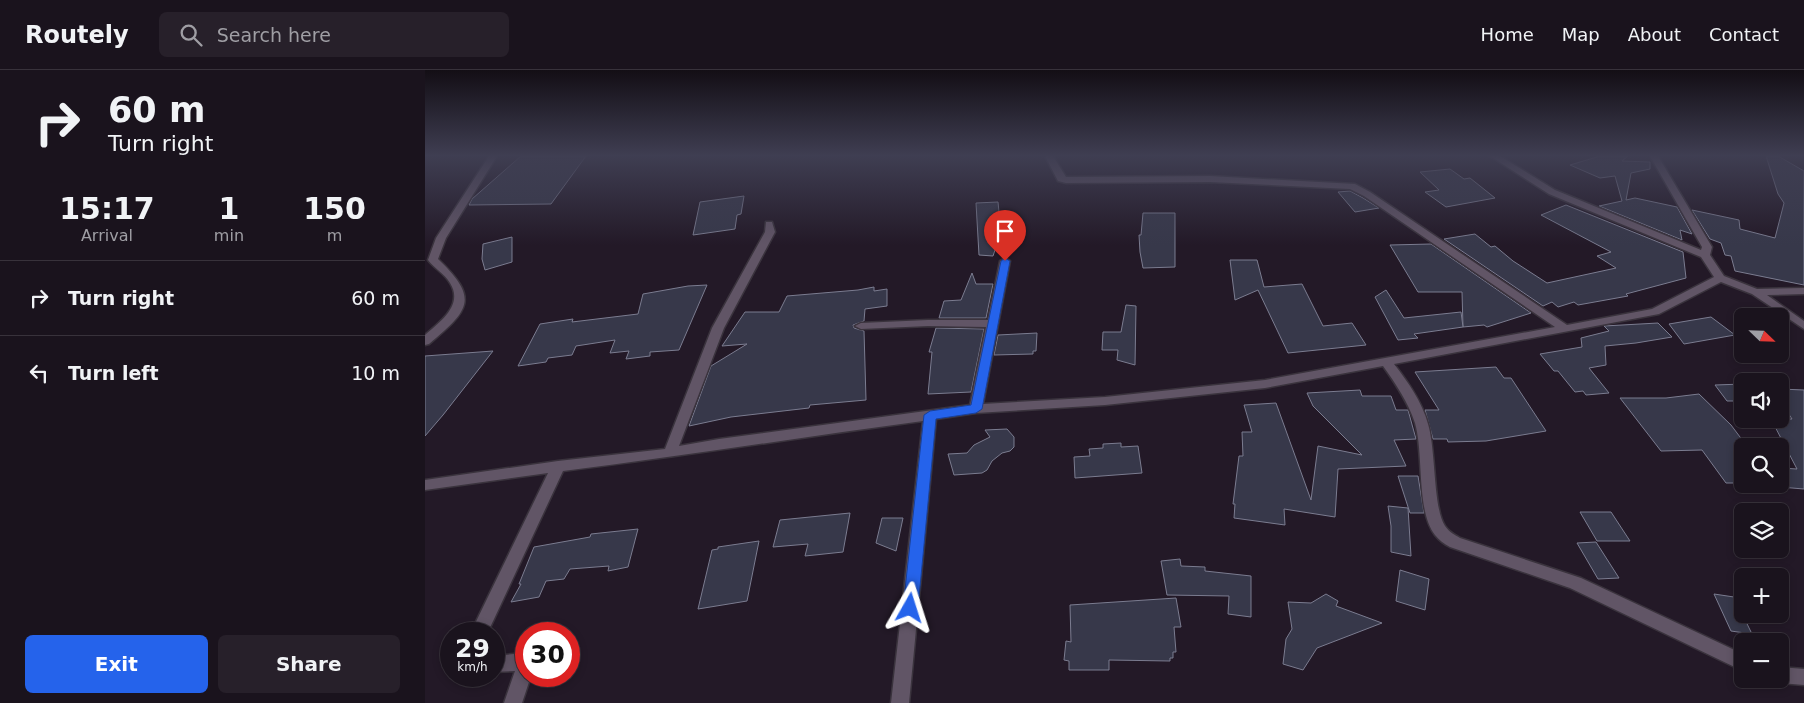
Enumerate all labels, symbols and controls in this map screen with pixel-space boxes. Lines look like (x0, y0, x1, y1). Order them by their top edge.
search box (159, 12, 509, 57)
text: Routely (25, 21, 129, 49)
icon: search (177, 21, 205, 49)
text: Search here (217, 24, 331, 46)
text: Home (1481, 24, 1534, 45)
text: Map (1562, 24, 1600, 45)
text: About (1628, 24, 1681, 45)
text: Contact (1709, 24, 1779, 45)
icon: right (25, 90, 90, 155)
text: 60 m (108, 90, 205, 130)
text: Turn right (108, 131, 213, 156)
text: 15:17 (59, 191, 155, 226)
text: 1 (218, 191, 239, 226)
text: 150 (303, 191, 366, 226)
pin (984, 210, 1026, 261)
icon: arrive (991, 217, 1019, 245)
text: Arrival (81, 226, 133, 245)
text: min (214, 226, 244, 245)
text: m (327, 226, 342, 245)
icon: right (25, 284, 53, 312)
text: Turn right (68, 287, 174, 309)
text: 60 m (351, 287, 400, 309)
north arrow (1734, 308, 1789, 362)
map controls (1734, 308, 1789, 688)
icon: left (25, 359, 53, 387)
text: Turn left (68, 362, 159, 384)
text: 10 m (351, 362, 400, 384)
button: sound (1734, 373, 1789, 428)
button: search (1734, 438, 1789, 493)
button: layers (1734, 503, 1789, 558)
button: + (1734, 568, 1789, 623)
position arrow (883, 581, 935, 633)
speed limit sign: 30 (515, 622, 580, 687)
button: − (1734, 633, 1789, 688)
text: 29 (455, 634, 490, 663)
button: Exit (25, 635, 208, 693)
button: Share (218, 635, 400, 693)
text: km/h (457, 660, 488, 674)

